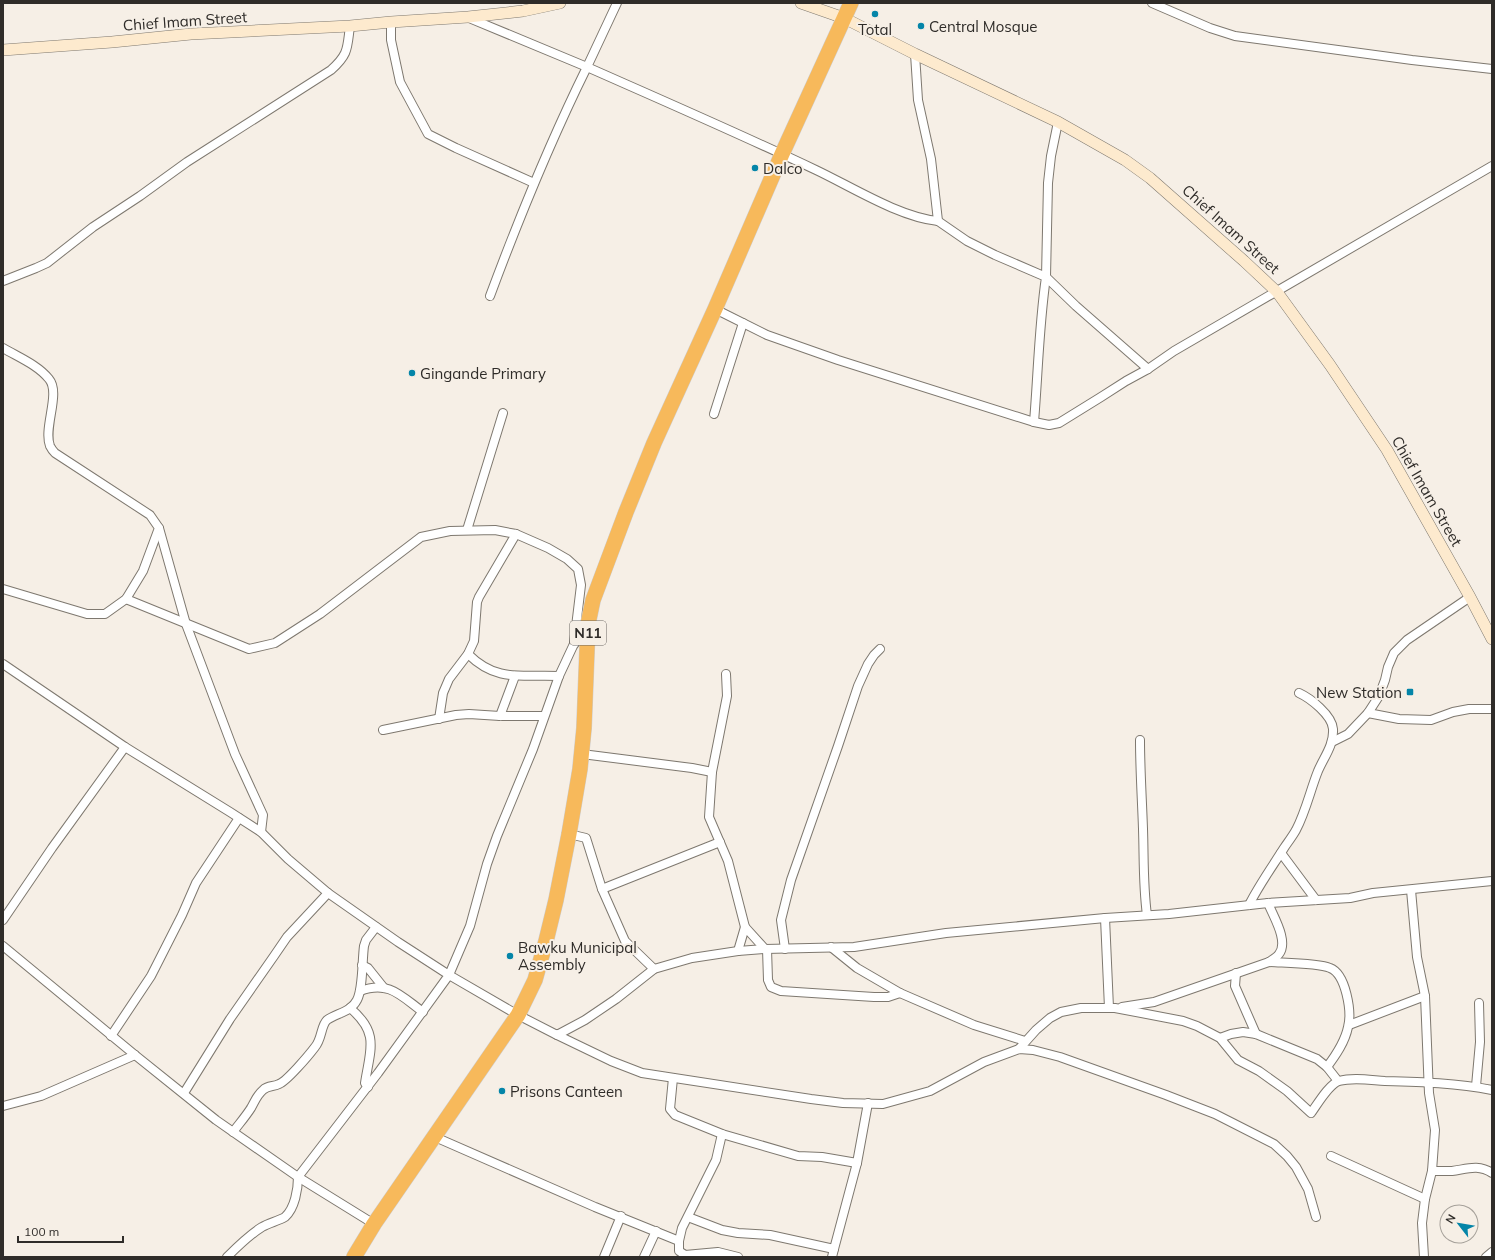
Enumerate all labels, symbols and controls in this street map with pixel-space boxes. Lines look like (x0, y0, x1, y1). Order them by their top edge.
street label: Chief Imam Street (122, 7, 248, 35)
marker: Total (870, 9, 880, 19)
place label: Central Mosque (929, 17, 1037, 36)
place label: Total (858, 20, 892, 39)
marker: Central Mosque (916, 21, 926, 31)
place label: Dalco (763, 159, 803, 178)
marker: Dalco (750, 163, 760, 173)
street label: Chief Imam Street (1178, 180, 1284, 278)
place label: Gingande Primary (420, 364, 546, 383)
marker: Gingande Primary (407, 368, 417, 378)
street label: Chief Imam Street (1388, 432, 1466, 550)
road number: N11 (570, 621, 606, 645)
place label: New Station (1316, 683, 1402, 702)
marker: New Station (1405, 687, 1415, 697)
place label: Bawku Municipal Assembly (518, 938, 637, 974)
marker: Bawku Municipal Assembly (505, 951, 515, 961)
place label: Prisons Canteen (510, 1082, 623, 1101)
marker: Prisons Canteen (497, 1086, 507, 1096)
north arrow (1439, 1204, 1479, 1244)
text: N (1442, 1212, 1459, 1226)
scale bar (18, 1218, 123, 1244)
text: 100 m (24, 1224, 59, 1239)

